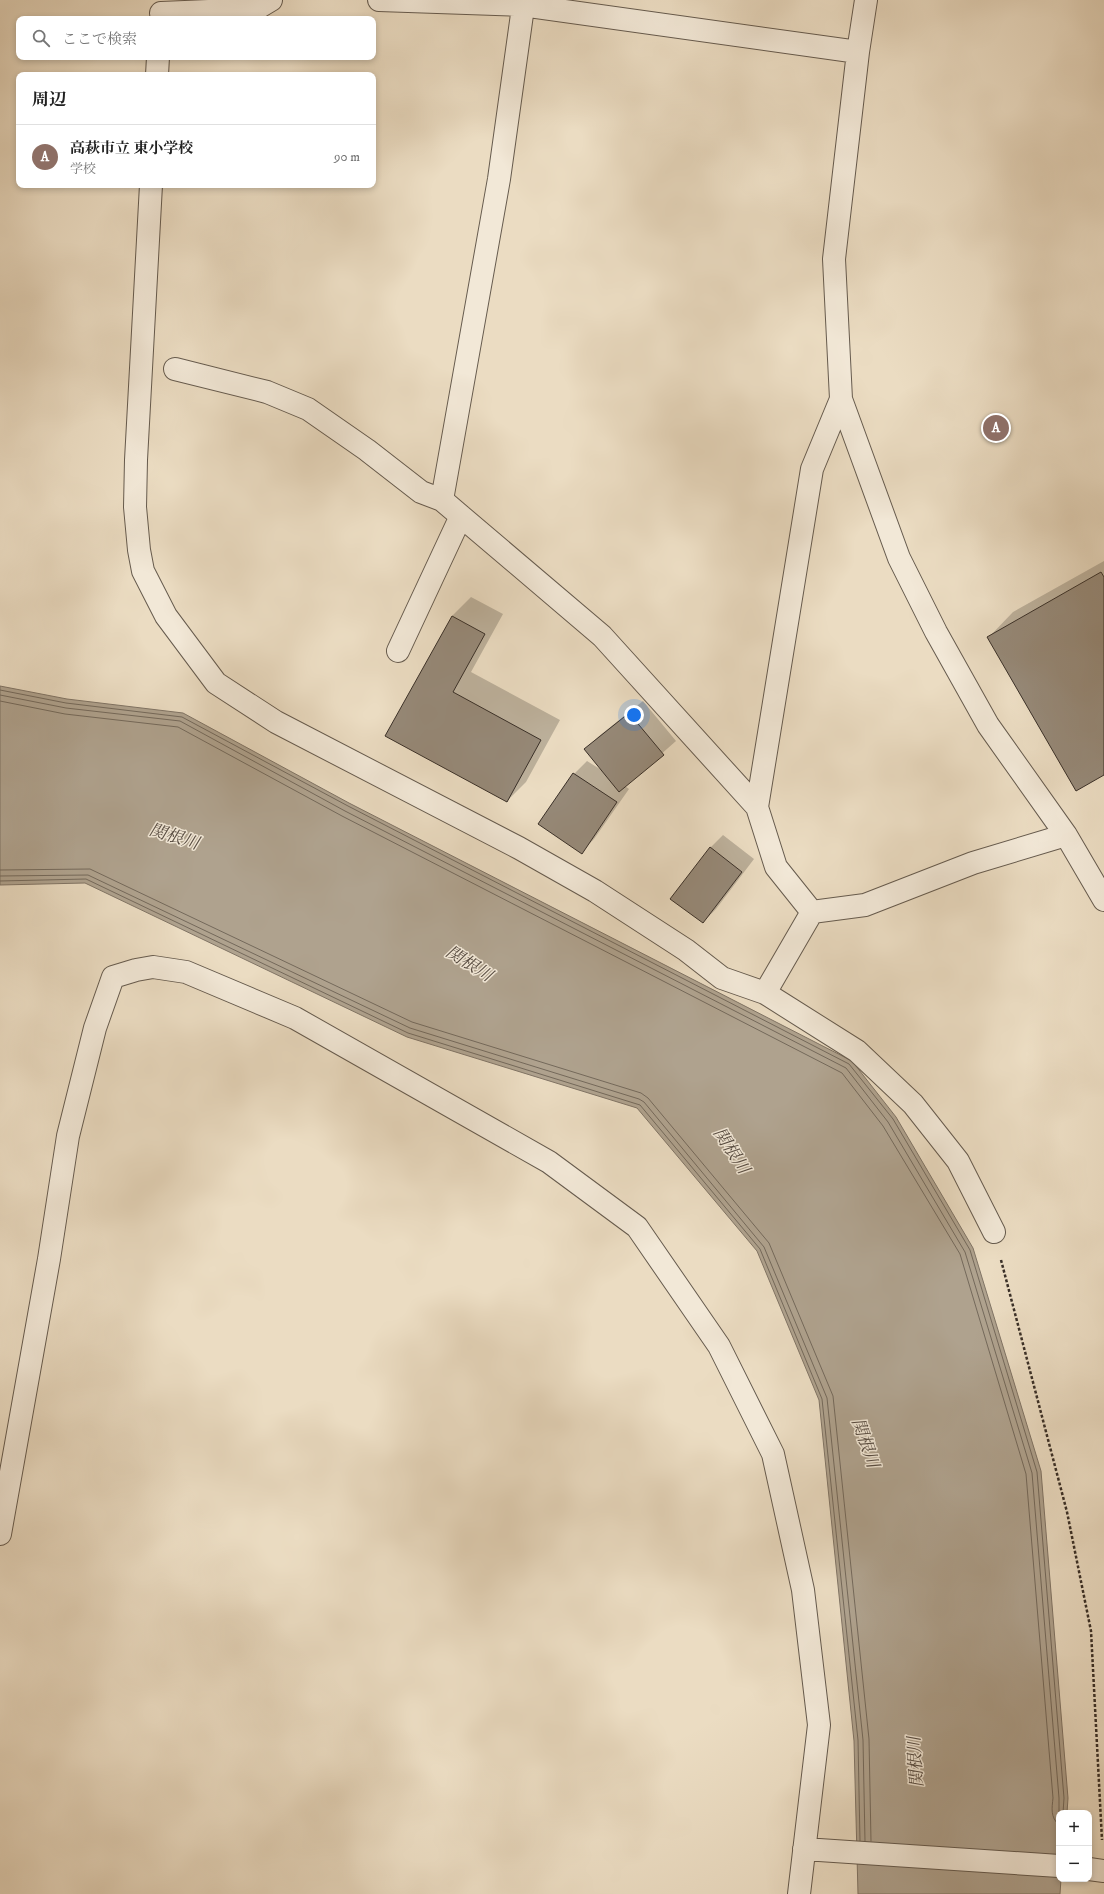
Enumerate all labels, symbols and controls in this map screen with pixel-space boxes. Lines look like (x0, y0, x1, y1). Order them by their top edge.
search box (16, 16, 376, 60)
icon: search (30, 27, 52, 49)
text: ここで検索 (62, 30, 137, 49)
text: 周辺 (32, 89, 66, 111)
text: 高萩市立 東小学校 (70, 139, 193, 158)
text: A (41, 149, 49, 165)
text: 90 m (334, 149, 360, 165)
text: 学校 (70, 161, 96, 177)
pin: A (983, 413, 1009, 443)
your location (624, 705, 644, 725)
water label: 関根川 (146, 819, 204, 856)
water label: 関根川 (442, 941, 498, 988)
water label: 関根川 (708, 1124, 755, 1180)
water label: 関根川 (846, 1415, 884, 1473)
water label: 関根川 (903, 1734, 929, 1788)
map controls (1056, 1810, 1092, 1882)
button: + (1056, 1810, 1092, 1846)
button: − (1056, 1846, 1092, 1882)

